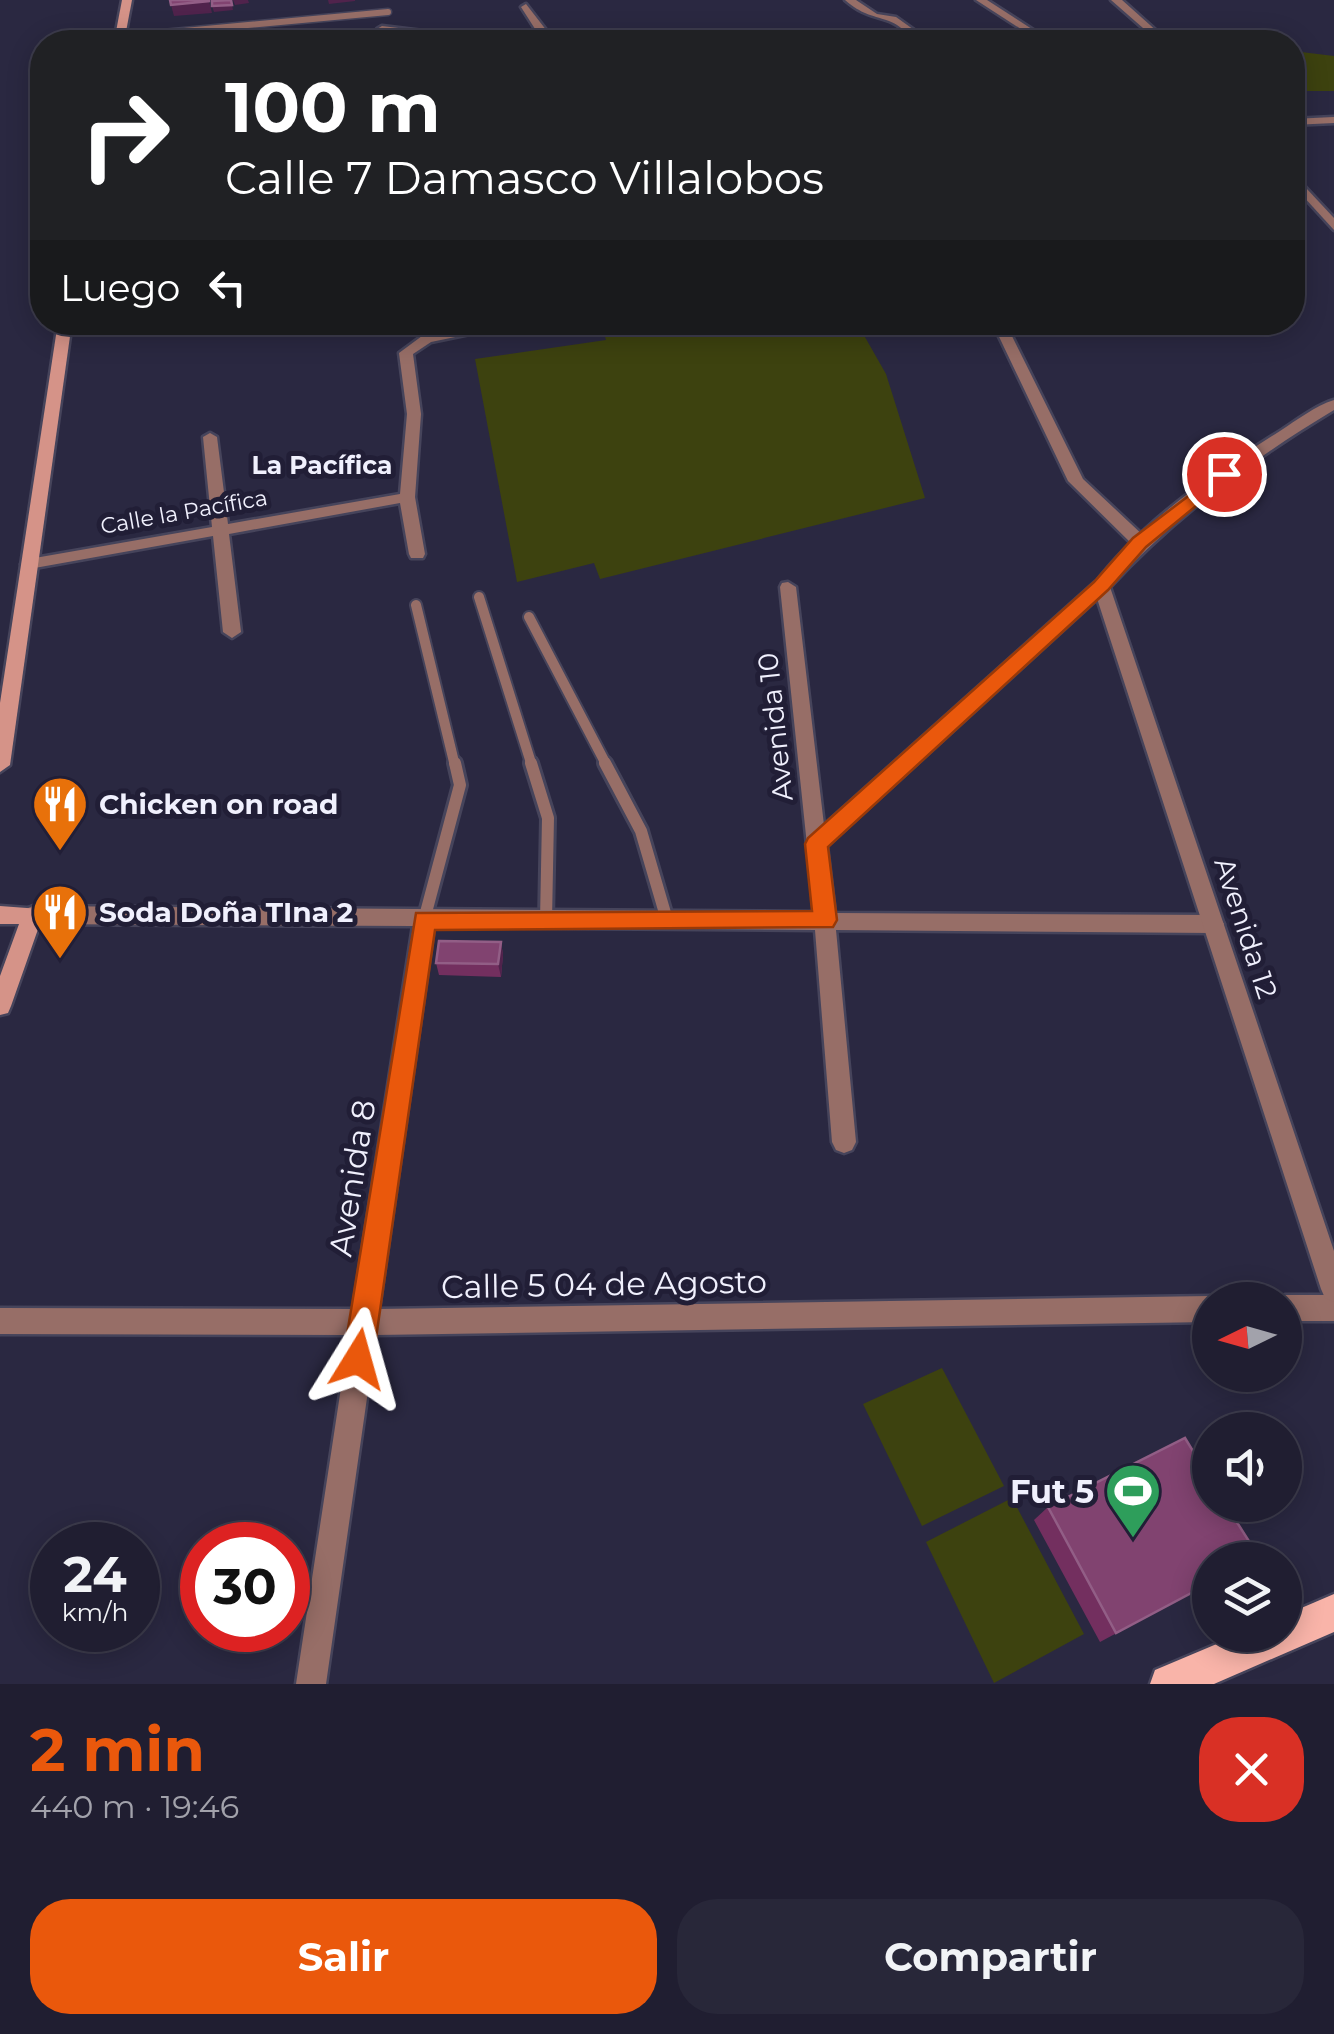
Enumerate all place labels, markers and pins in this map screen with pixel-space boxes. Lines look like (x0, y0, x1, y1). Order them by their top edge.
pin (1182, 432, 1267, 517)
restaurant icon: Chicken on road (30, 774, 90, 853)
place label: Chicken on road (99, 787, 338, 821)
restaurant icon: Soda Doña TIna 2 (30, 882, 90, 961)
place label: Soda Doña TIna 2 (99, 895, 353, 929)
sports icon: Fut 5 (1103, 1461, 1163, 1540)
place label: Fut 5 (1010, 1472, 1094, 1511)

